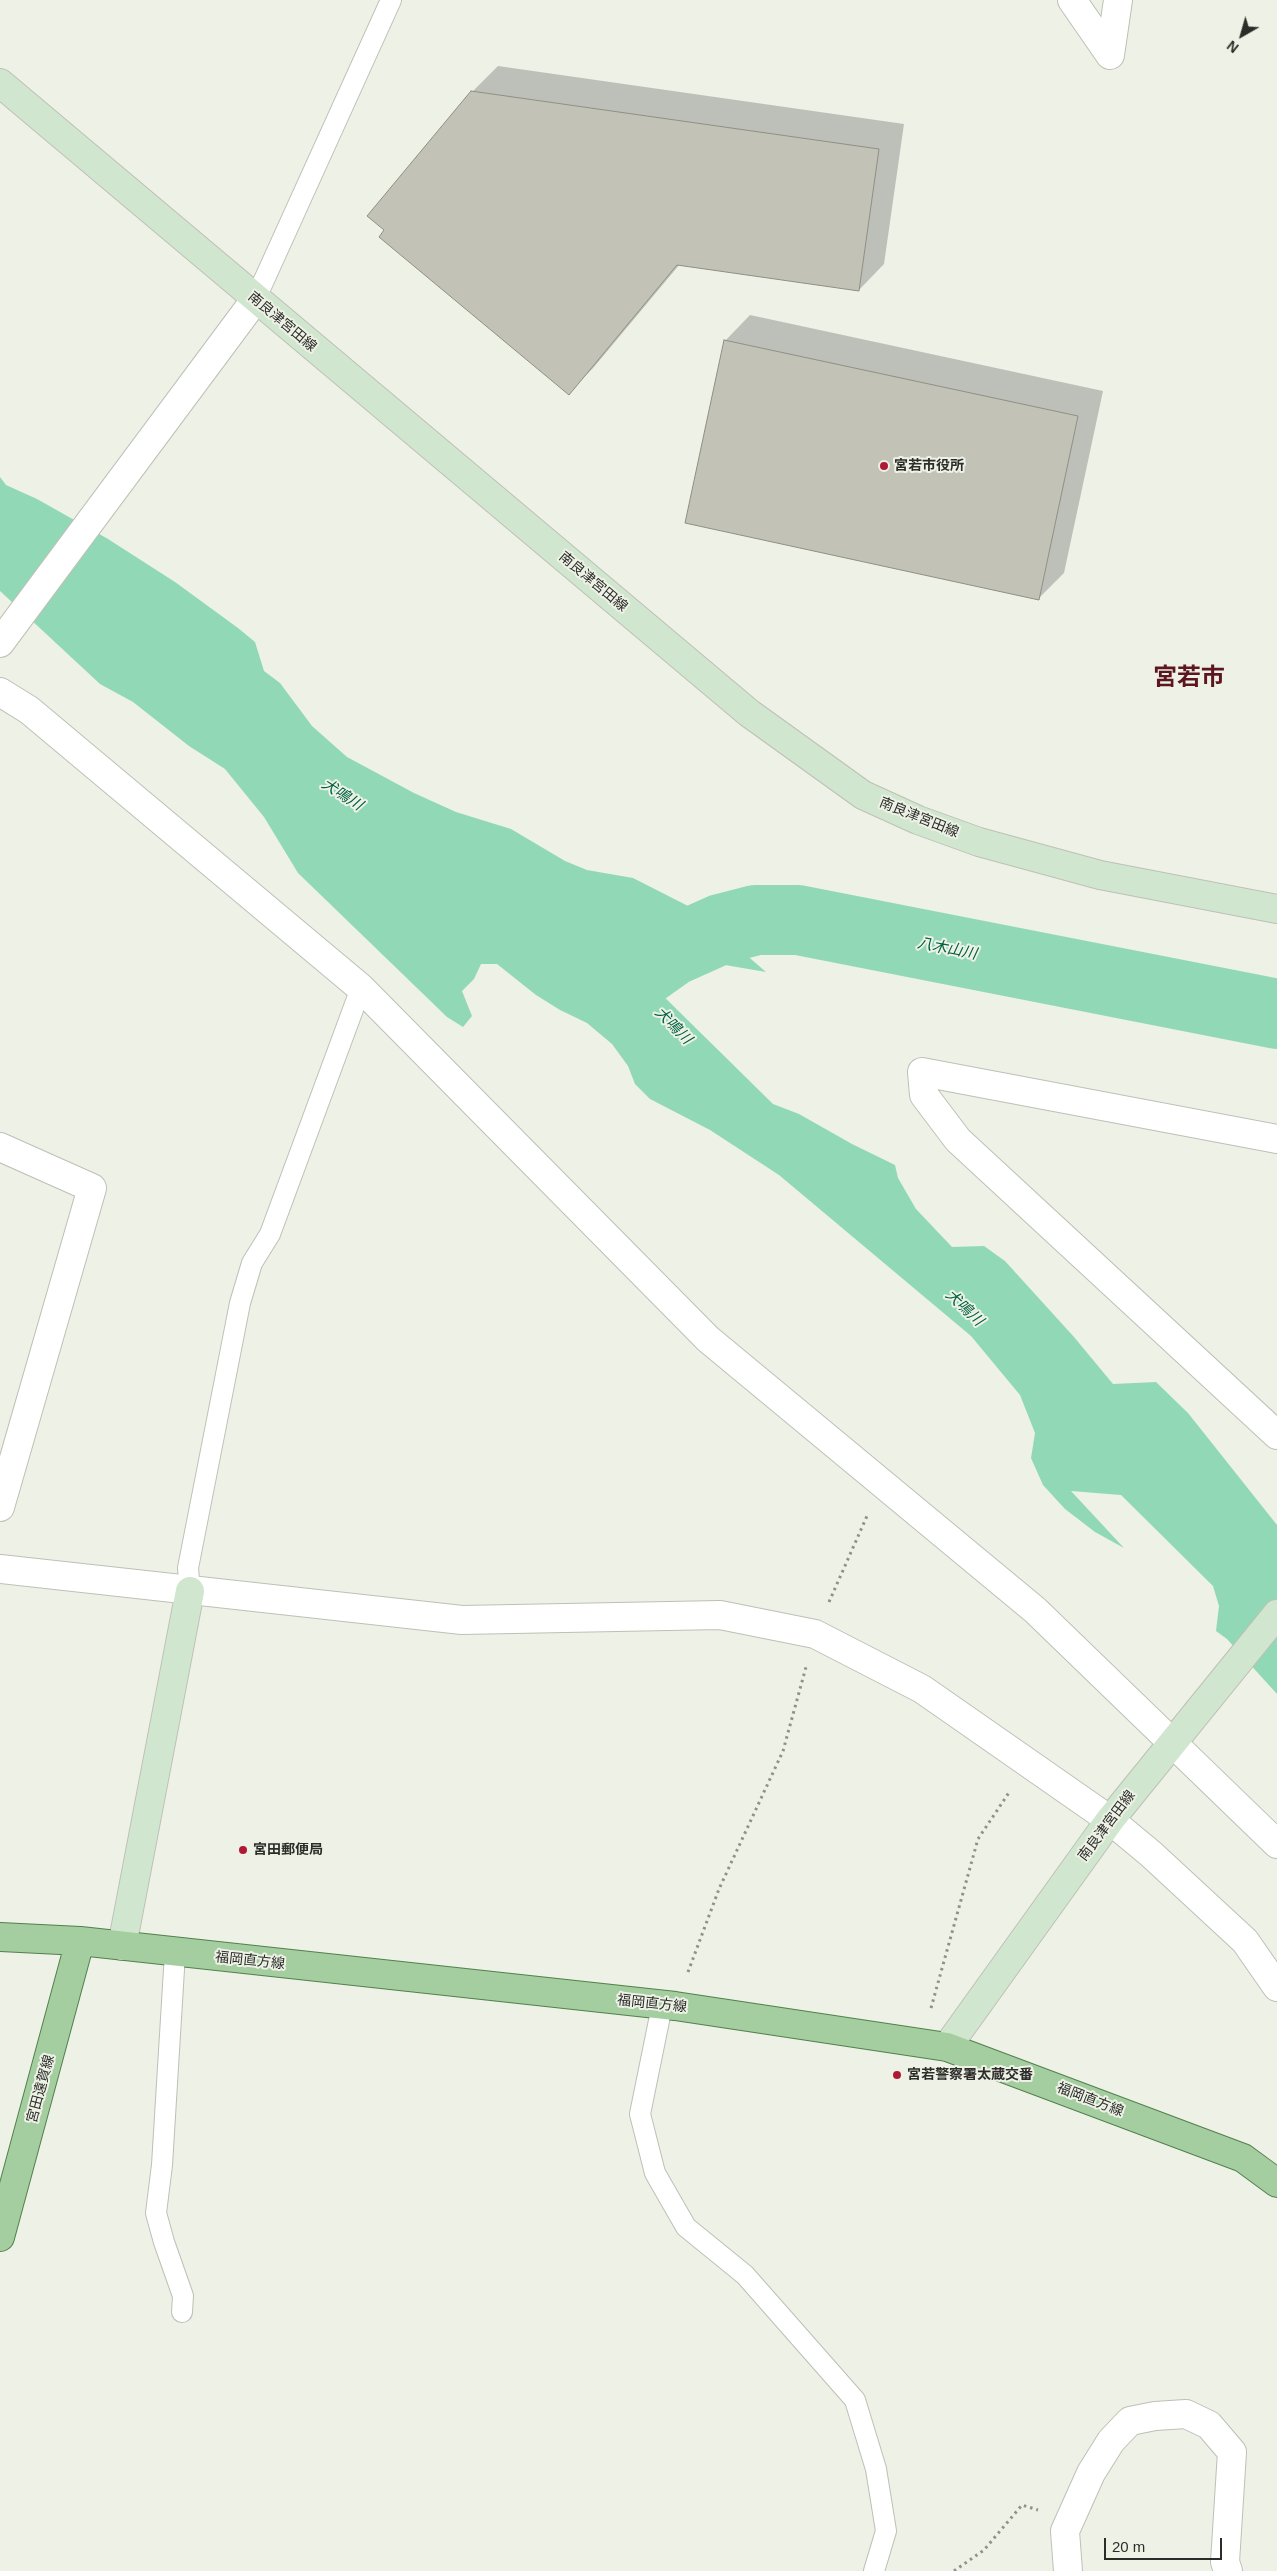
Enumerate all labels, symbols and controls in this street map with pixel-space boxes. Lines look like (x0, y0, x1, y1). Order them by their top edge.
north arrow (1217, 10, 1267, 60)
text: N (1224, 37, 1242, 56)
street label: 南良津宮田線 (244, 289, 320, 355)
place label: 宮若市役所 (894, 458, 964, 474)
marker: 宮若市役所 (878, 460, 890, 472)
street label: 南良津宮田線 (555, 549, 631, 615)
district label: 宮若市 (1153, 664, 1225, 692)
water label: 犬鳴川 (318, 775, 366, 815)
street label: 南良津宮田線 (877, 794, 961, 842)
water label: 八木山川 (916, 934, 978, 964)
water label: 犬鳴川 (651, 1004, 695, 1048)
water label: 犬鳴川 (941, 1286, 987, 1330)
street label: 南良津宮田線 (1075, 1787, 1139, 1865)
place label: 宮田郵便局 (253, 1842, 323, 1858)
marker: 宮田郵便局 (237, 1844, 249, 1856)
street label: 福岡直方線 (214, 1949, 286, 1973)
street label: 福岡直方線 (616, 1992, 688, 2016)
street label: 宮田遠賀線 (24, 2053, 58, 2125)
place label: 宮若警察署太蔵交番 (907, 2067, 1033, 2083)
marker: 宮若警察署太蔵交番 (891, 2069, 903, 2081)
street label: 福岡直方線 (1054, 2080, 1126, 2120)
scale bar (1107, 2528, 1224, 2560)
text: 20 m (1112, 2538, 1145, 2555)

